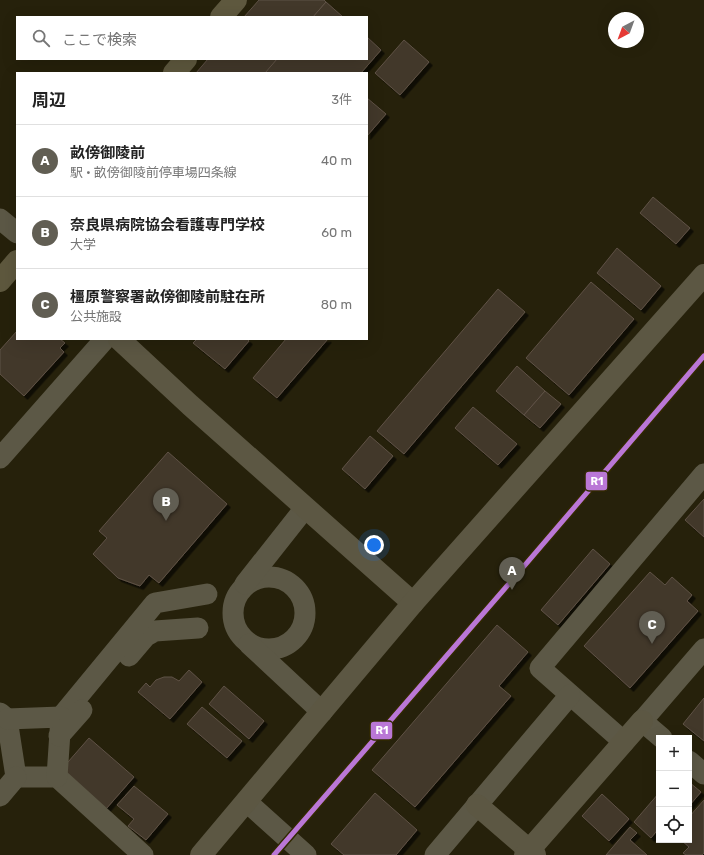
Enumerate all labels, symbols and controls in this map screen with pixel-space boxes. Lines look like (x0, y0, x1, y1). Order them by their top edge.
north arrow (608, 12, 644, 48)
search box (16, 16, 368, 60)
icon: search (30, 27, 52, 49)
text: ここで検索 (62, 31, 137, 49)
text: 周辺 (32, 90, 66, 110)
text: 3件 (331, 92, 352, 107)
text: 畝傍御陵前 (70, 144, 145, 162)
text: A (40, 153, 50, 168)
text: 40 m (321, 153, 352, 168)
text: 駅 · 畝傍御陵前停車場四条線 (70, 165, 237, 180)
text: 奈良県病院協会看護専門学校 (70, 216, 265, 234)
text: B (40, 225, 50, 240)
text: 60 m (321, 225, 352, 240)
text: 大学 (70, 237, 96, 252)
text: 橿原警察署畝傍御陵前駐在所 (70, 288, 265, 306)
text: C (40, 297, 50, 312)
text: 80 m (321, 297, 352, 312)
text: 公共施設 (70, 309, 122, 324)
line badge: R1 (585, 471, 608, 491)
text: R1 (590, 475, 604, 488)
pin: B (153, 488, 179, 521)
your location (364, 535, 384, 555)
pin: A (499, 557, 525, 590)
pin: C (639, 611, 665, 644)
line badge: R1 (370, 721, 393, 740)
text: R1 (375, 724, 389, 737)
map controls (656, 735, 692, 843)
button: + (656, 735, 692, 771)
button: − (656, 771, 692, 807)
button: locate (656, 807, 692, 843)

